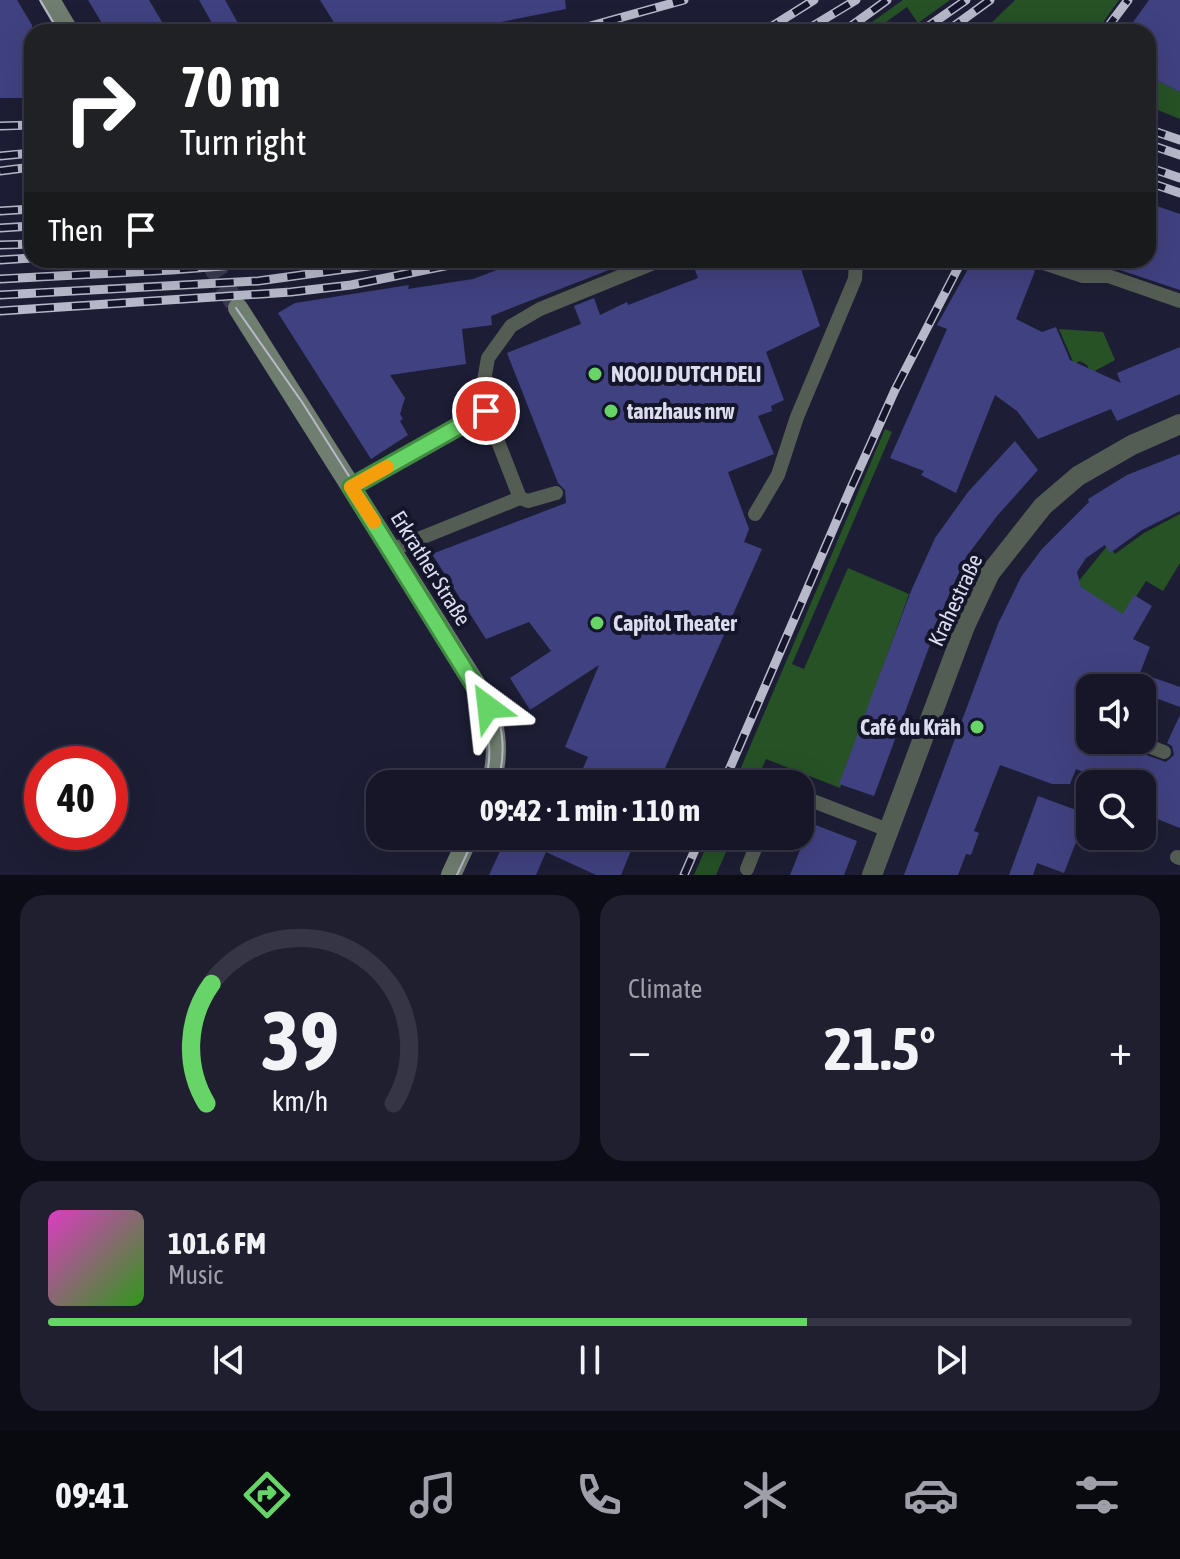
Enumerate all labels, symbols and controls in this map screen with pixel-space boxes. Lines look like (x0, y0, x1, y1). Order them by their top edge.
text: 70 m (180, 55, 281, 119)
icon: right (48, 56, 152, 160)
text: Turn right (180, 121, 307, 163)
icon: arrive (119, 208, 163, 252)
text: Then (48, 213, 103, 247)
place label: NOOIJ DUTCH DELI (611, 361, 761, 387)
marker: NOOIJ DUTCH DELI (586, 365, 604, 383)
pin (452, 377, 520, 445)
icon: arrive (464, 389, 508, 433)
place label: tanzhaus nrw (626, 398, 735, 424)
marker: tanzhaus nrw (602, 402, 620, 420)
street label: Erkrather Straße (385, 506, 477, 630)
street label: Krahestraße (922, 550, 988, 650)
place label: Capitol Theater (613, 610, 737, 636)
marker: Capitol Theater (588, 614, 606, 632)
position arrow (446, 665, 530, 749)
map controls (1076, 674, 1156, 850)
button: sound (1076, 674, 1156, 754)
place label: Café du Kräh (860, 714, 961, 740)
marker: Café du Kräh (968, 718, 986, 736)
speed limit sign: 40 (24, 746, 128, 850)
button: search (1076, 770, 1156, 850)
text: 09:42 · 1 min · 110 m (480, 793, 700, 827)
text: Climate (628, 974, 702, 1004)
text: 39 (261, 992, 339, 1088)
text: 21.5° (824, 1014, 936, 1083)
text: − (628, 1024, 651, 1074)
text: + (1109, 1024, 1132, 1074)
text: km/h (272, 1084, 328, 1117)
text: 101.6 FM (168, 1226, 266, 1260)
text: Music (168, 1260, 223, 1290)
icon: previous (207, 1338, 251, 1382)
icon: pause (568, 1338, 612, 1382)
icon: next (929, 1338, 973, 1382)
icon: directions (239, 1467, 295, 1523)
icon: music (405, 1467, 461, 1523)
icon: phone (571, 1467, 627, 1523)
icon: climate (737, 1467, 793, 1523)
icon: car (903, 1467, 959, 1523)
icon: filters (1069, 1467, 1125, 1523)
text: 09:41 (55, 1474, 129, 1516)

